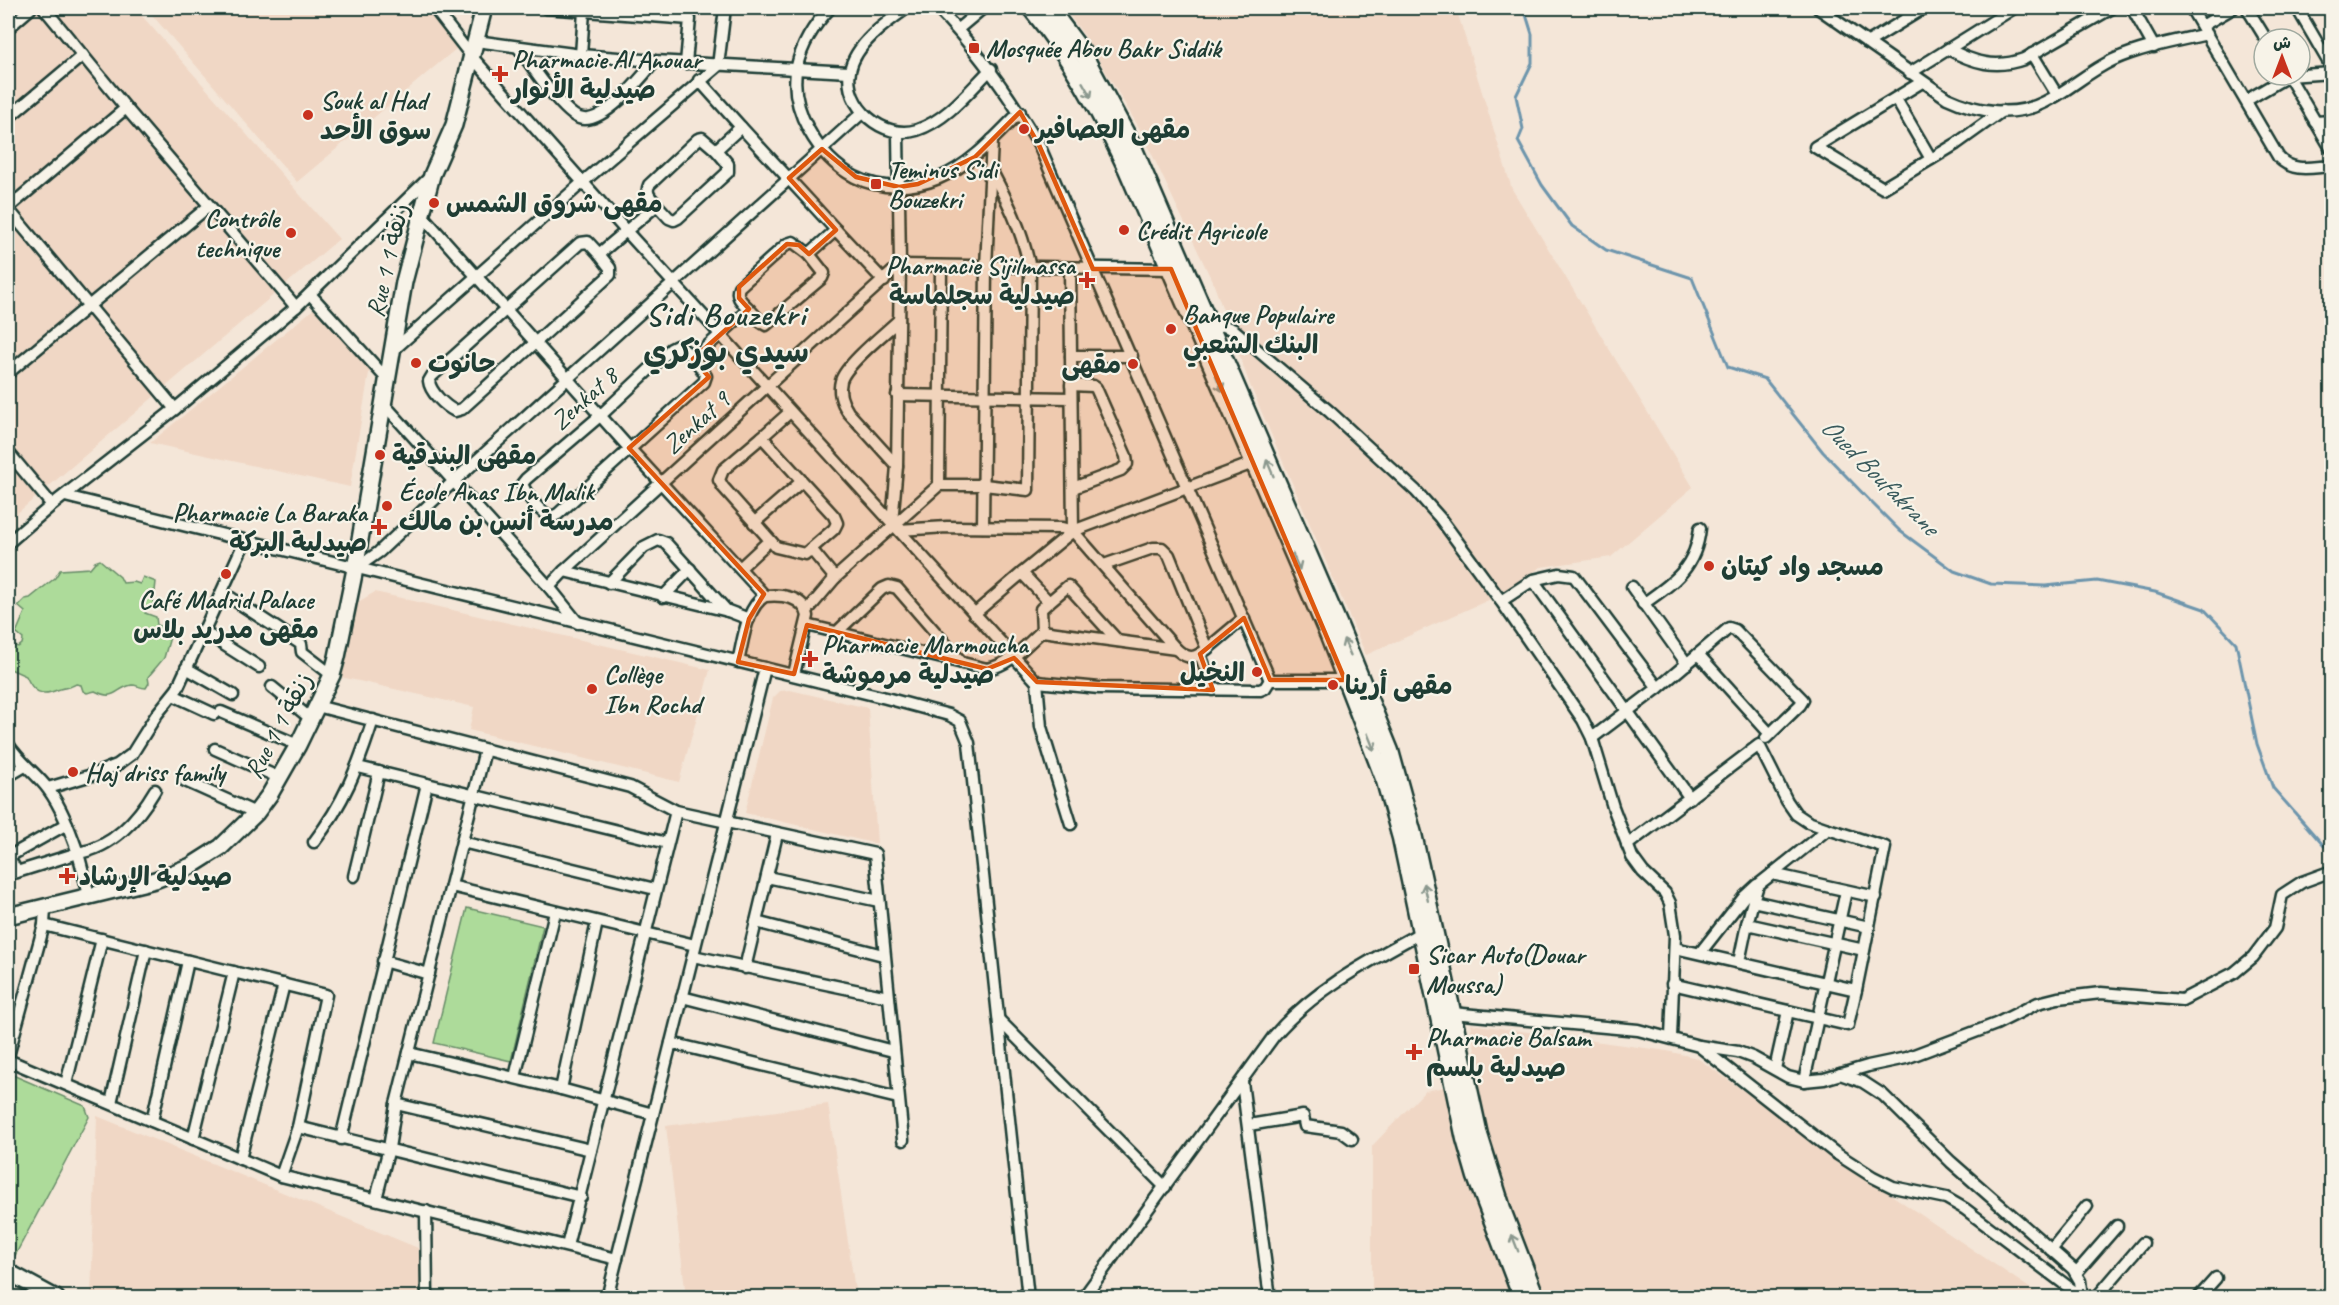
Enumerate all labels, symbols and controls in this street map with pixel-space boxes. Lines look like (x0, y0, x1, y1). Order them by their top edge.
north arrow (2252, 27, 2312, 87)
place label: Mosquée Abou Bakr Siddik (986, 32, 1223, 65)
text: ش (2273, 33, 2291, 53)
marker: Mosquée Abou Bakr Siddik (967, 41, 981, 55)
place label: Pharmacie Al Anouar صيدلية الأنوار (510, 43, 704, 106)
marker: Pharmacie Al Anouar صيدلية الأنوار (493, 67, 507, 81)
one-way arrow (1082, 81, 1093, 99)
place label: Souk al Had سوق الأحد (320, 84, 431, 147)
marker: Souk al Had سوق الأحد (301, 108, 315, 122)
place label: مقهى العصافير (1033, 113, 1190, 146)
marker: مقهى العصافير (1017, 122, 1031, 136)
place label: Teminus Sidi Bouzekri (888, 153, 1000, 216)
marker: Teminus Sidi Bouzekri (869, 177, 883, 191)
place label: مقهى شروق الشمس (446, 187, 663, 220)
marker: مقهى شروق الشمس (427, 196, 441, 210)
street label: Rue 1 زنقة 1 (358, 200, 417, 320)
place label: Contrôle technique (195, 202, 281, 265)
place label: Crédit Agricole (1136, 214, 1268, 247)
marker: Crédit Agricole (1117, 223, 1131, 237)
marker: Contrôle technique (284, 226, 298, 240)
place label: Pharmacie Sijilmassa صيدلية سجلماسة (886, 249, 1077, 312)
marker: Pharmacie Sijilmassa صيدلية سجلماسة (1080, 273, 1094, 287)
district label: Sidi Bouzekri سيدي بوزكري (643, 294, 809, 375)
place label: Banque Populaire البنك الشعبي (1183, 298, 1336, 368)
marker: Banque Populaire البنك الشعبي (1164, 322, 1178, 336)
place label: حانوت (428, 347, 495, 380)
place label: مقهى (1061, 348, 1121, 381)
marker: حانوت (409, 356, 423, 370)
marker: مقهى (1126, 357, 1140, 371)
street label: Zenkat 8 (544, 358, 627, 437)
one-way arrow (1214, 373, 1225, 392)
street label: Zenkat 9 (656, 382, 739, 461)
water label: Oued Boufakrane (1814, 410, 1949, 545)
place label: مقهى البندقية (392, 439, 536, 472)
marker: مقهى البندقية (373, 448, 387, 462)
one-way arrow (1264, 459, 1275, 477)
place label: École Anas Ibn Malik مدرسة أنس بن مالك (399, 475, 614, 538)
place label: Pharmacie La Baraka صيدلية البركة (173, 496, 369, 559)
marker: École Anas Ibn Malik مدرسة أنس بن مالك (380, 499, 394, 513)
marker: Pharmacie La Baraka صيدلية البركة (372, 520, 386, 534)
place label: مسجد واد كيتان (1721, 550, 1884, 583)
one-way arrow (1291, 552, 1302, 571)
marker: مسجد واد كيتان (1702, 559, 1716, 573)
marker: Café Madrid Palace مقهى مدريد بلاس (219, 567, 233, 581)
place label: Café Madrid Palace مقهى مدريد بلاس (133, 583, 319, 646)
place label: Pharmacie Marmoucha صيدلية مرموشة (822, 628, 1030, 691)
one-way arrow (1341, 638, 1352, 656)
marker: Pharmacie Marmoucha صيدلية مرموشة (803, 652, 817, 666)
place label: النخيل (1180, 656, 1245, 689)
place label: Collège Ibn Rochd (604, 658, 705, 721)
marker: النخيل (1250, 665, 1264, 679)
street label: Rue 1 زنقة 1 (237, 666, 320, 784)
place label: مقهى أرينا (1345, 669, 1453, 702)
marker: مقهى أرينا (1326, 678, 1340, 692)
marker: Collège Ibn Rochd (585, 682, 599, 696)
one-way arrow (1366, 732, 1377, 751)
place label: Haj driss family (85, 756, 228, 789)
marker: Haj driss family (66, 765, 80, 779)
place label: صيدلية الإرشاد (79, 860, 232, 894)
marker: صيدلية الإرشاد (60, 869, 74, 883)
one-way arrow (1420, 882, 1431, 902)
place label: Sicar Auto(Douar Moussa) (1426, 938, 1587, 1001)
marker: Sicar Auto(Douar Moussa) (1407, 962, 1421, 976)
place label: Pharmacie Balsam صيدلية بلسم (1426, 1021, 1593, 1087)
marker: Pharmacie Balsam صيدلية بلسم (1407, 1045, 1421, 1059)
one-way arrow (1509, 1234, 1520, 1253)

